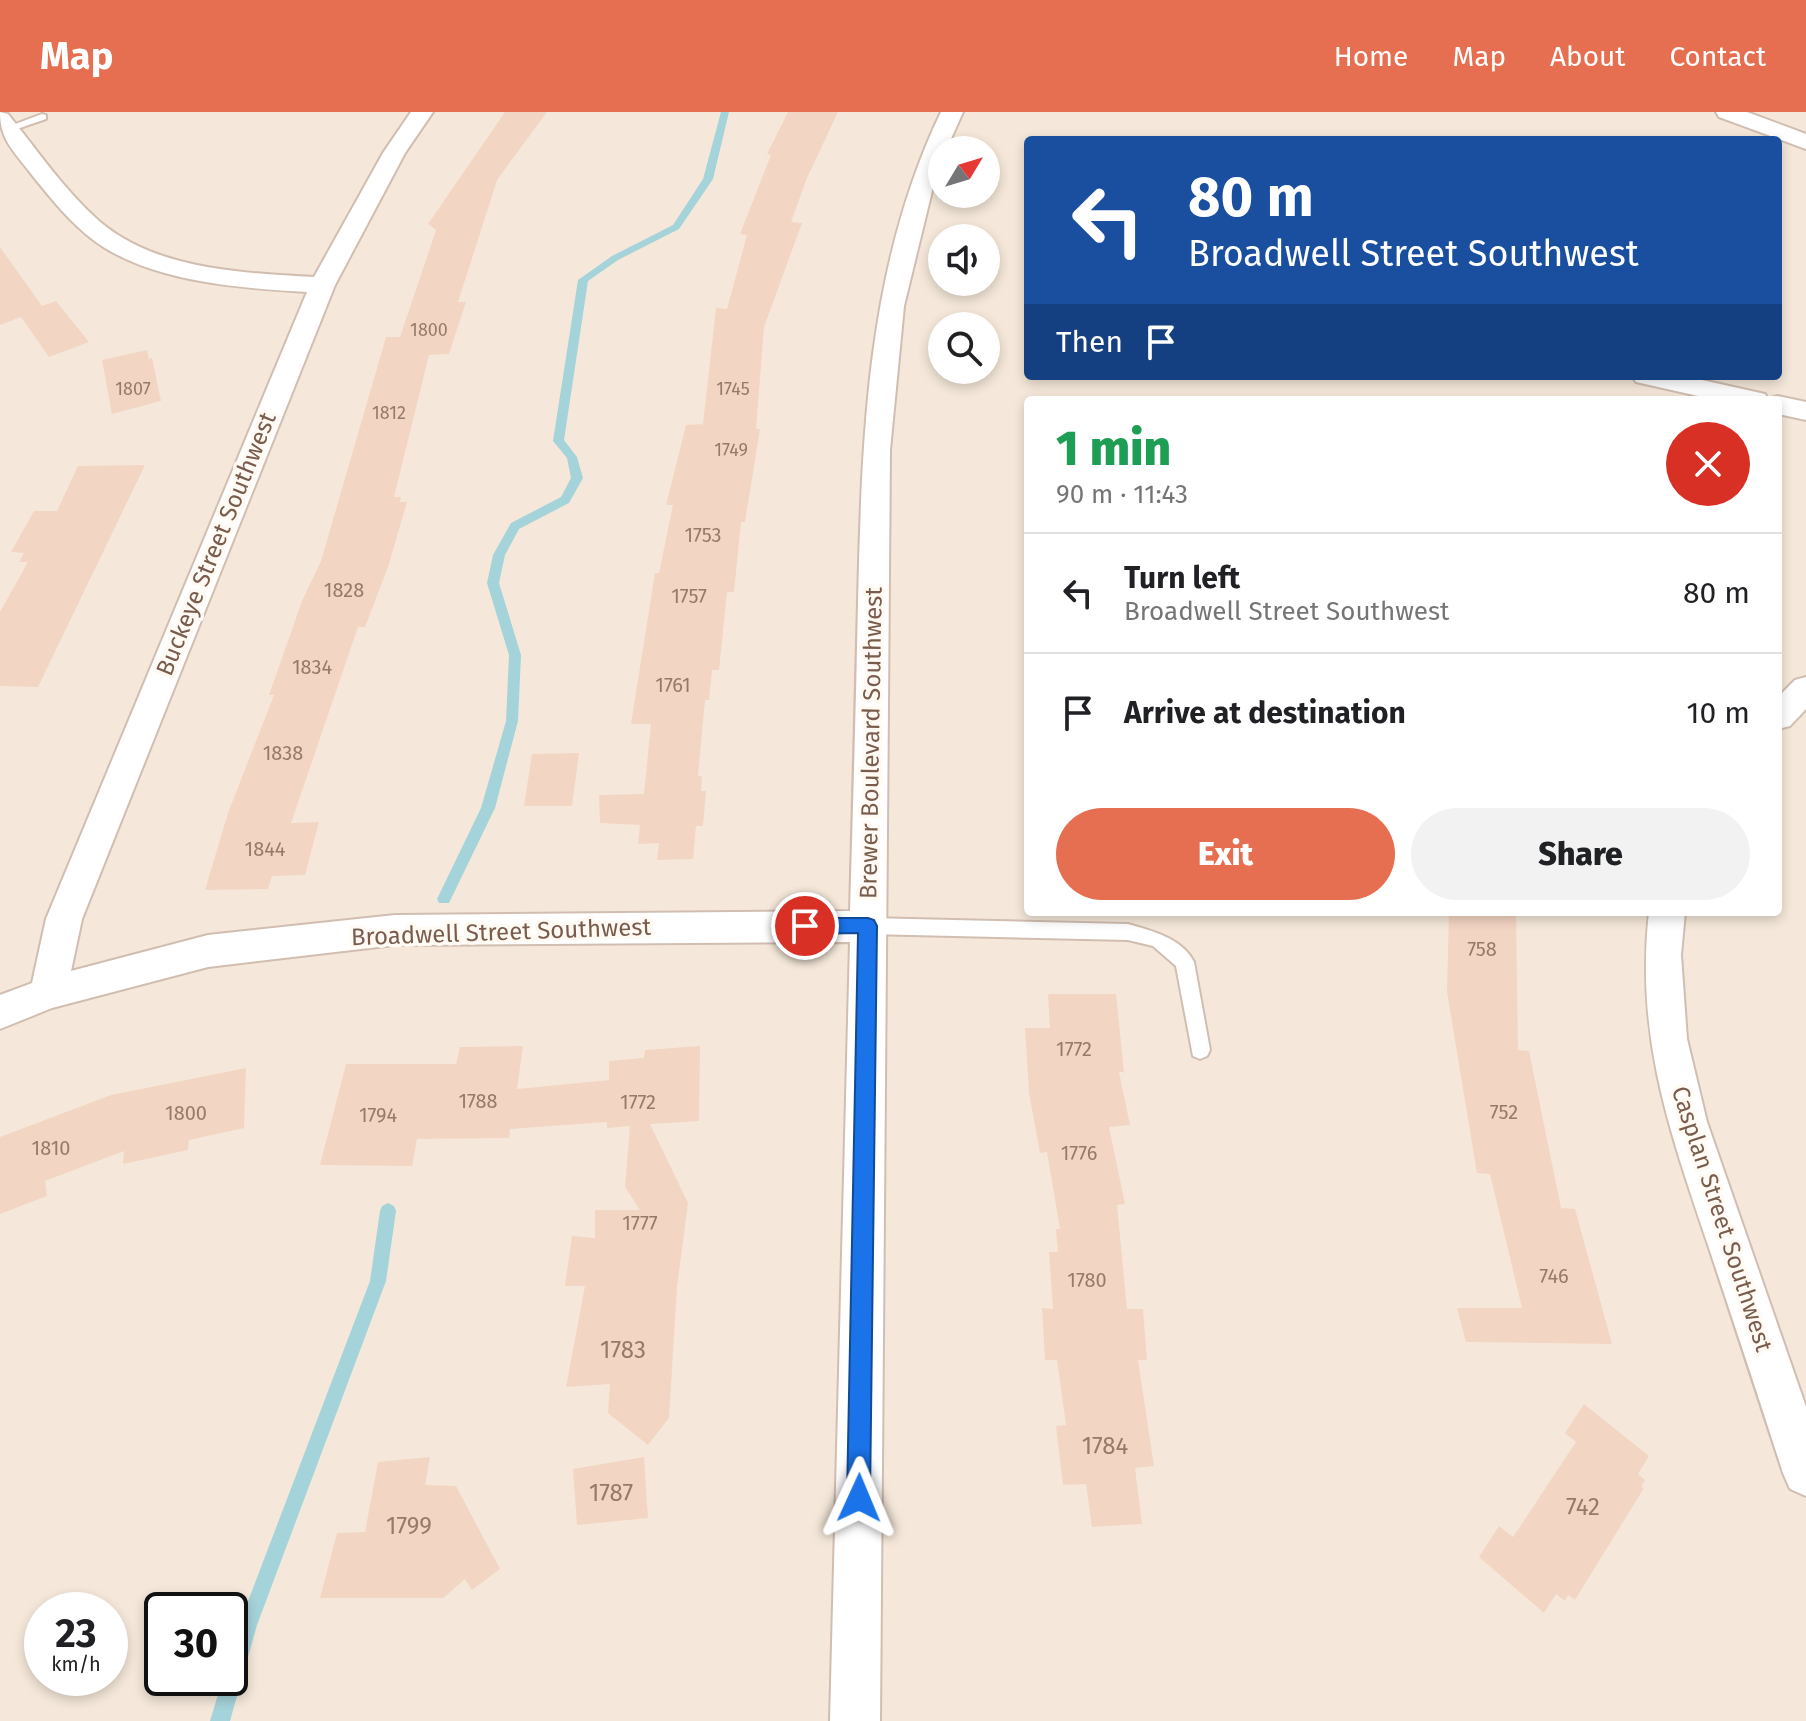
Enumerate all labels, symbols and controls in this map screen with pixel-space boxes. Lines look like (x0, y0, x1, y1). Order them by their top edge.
text: Map (40, 33, 113, 79)
text: Home (1334, 40, 1408, 73)
text: Map (1452, 40, 1506, 73)
text: About (1550, 40, 1625, 73)
text: Contact (1669, 40, 1766, 73)
north arrow (928, 136, 1000, 208)
map controls (928, 136, 1000, 384)
text: 80 m (1188, 164, 1314, 231)
icon: left (1056, 168, 1160, 272)
button: sound (928, 224, 1000, 296)
text: Broadwell Street Southwest (1188, 232, 1639, 276)
button: search (928, 312, 1000, 384)
house number: 1800 (410, 319, 448, 341)
icon: arrive (1139, 320, 1183, 364)
text: Then (1056, 324, 1123, 360)
house number: 1807 (115, 378, 151, 400)
house number: 1745 (716, 378, 750, 400)
house number: 1812 (372, 402, 406, 424)
street label: Buckeye Street Southwest (150, 408, 282, 680)
text: 1 min (1056, 420, 1171, 478)
button: close (1666, 422, 1750, 506)
house number: 1749 (714, 439, 748, 461)
text: 90 m · 11:43 (1056, 479, 1188, 510)
house number: 1753 (684, 523, 722, 547)
text: Turn left (1124, 560, 1240, 596)
icon: left (1056, 571, 1100, 615)
text: 80 m (1683, 575, 1750, 611)
house number: 1828 (324, 578, 364, 602)
house number: 1757 (671, 584, 707, 608)
street label: Brewer Boulevard Southwest (854, 586, 888, 899)
text: Broadwell Street Southwest (1124, 596, 1450, 627)
house number: 1834 (292, 655, 332, 679)
house number: 1761 (655, 673, 691, 697)
icon: arrive (1056, 691, 1100, 735)
text: Arrive at destination (1124, 695, 1406, 731)
text: 10 m (1687, 695, 1750, 731)
house number: 1838 (263, 741, 303, 765)
button: Exit (1056, 808, 1395, 900)
button: Share (1411, 808, 1750, 900)
house number: 1844 (245, 837, 286, 861)
pin (771, 892, 839, 960)
icon: arrive (783, 904, 827, 948)
street label: Broadwell Street Southwest (350, 913, 652, 951)
house number: 758 (1467, 937, 1497, 961)
house number: 1772 (1056, 1037, 1092, 1061)
street label: Casplan Street Southwest (1666, 1083, 1778, 1356)
house number: 1788 (458, 1089, 498, 1113)
house number: 1772 (620, 1090, 656, 1114)
house number: 752 (1490, 1100, 1518, 1124)
house number: 1800 (165, 1101, 207, 1125)
house number: 1794 (359, 1103, 397, 1127)
house number: 1810 (32, 1136, 70, 1160)
house number: 1776 (1061, 1141, 1097, 1165)
house number: 1777 (622, 1211, 658, 1235)
house number: 746 (1539, 1264, 1569, 1288)
house number: 1780 (1067, 1268, 1107, 1292)
house number: 1783 (600, 1336, 646, 1364)
house number: 1784 (1082, 1432, 1129, 1460)
position arrow (817, 1456, 901, 1540)
house number: 1787 (589, 1479, 633, 1507)
house number: 742 (1566, 1493, 1600, 1521)
house number: 1799 (386, 1512, 432, 1540)
speed limit sign: 30 (144, 1592, 248, 1696)
text: 23 (55, 1610, 97, 1658)
text: km/h (51, 1652, 101, 1676)

